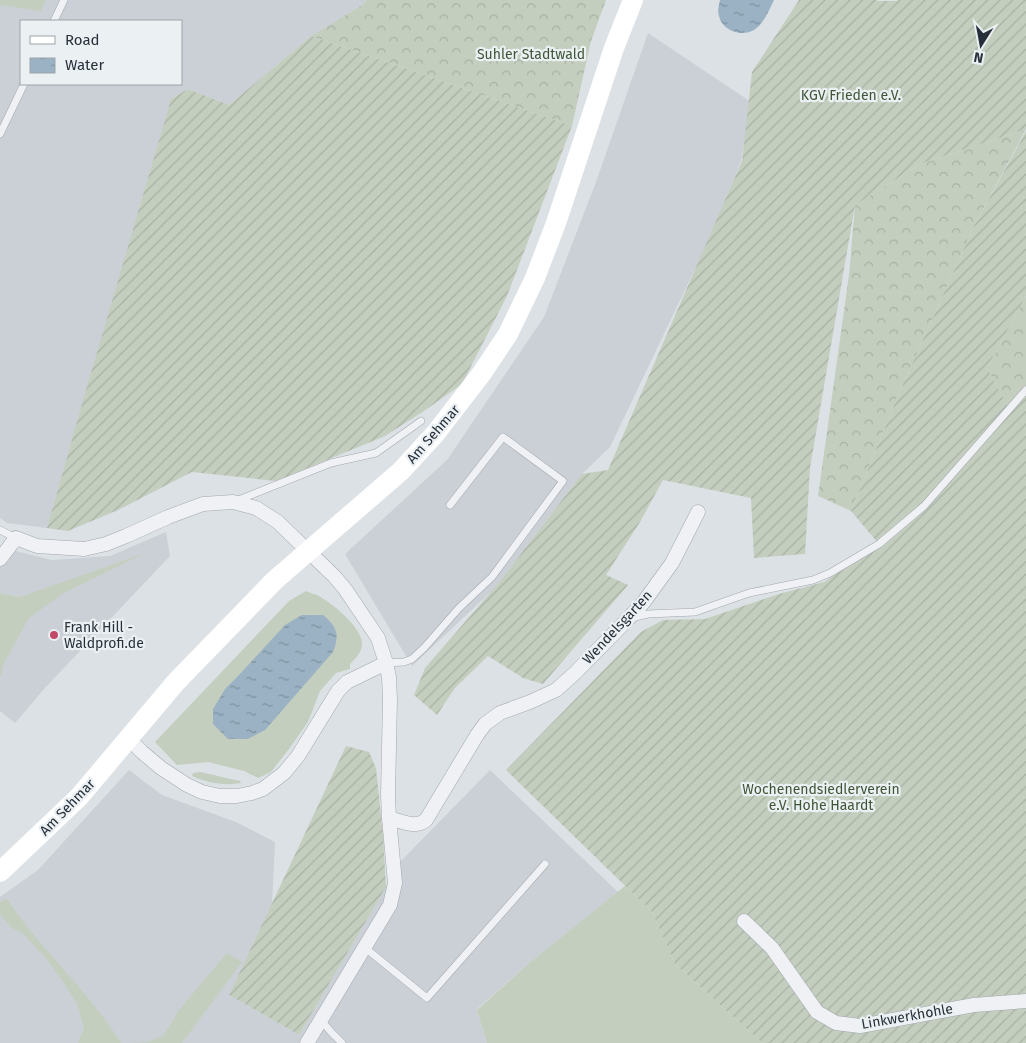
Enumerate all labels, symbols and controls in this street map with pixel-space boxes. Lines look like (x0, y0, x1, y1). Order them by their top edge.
legend (20, 20, 182, 85)
north arrow (956, 20, 1006, 70)
text: Road (65, 31, 100, 49)
park label: Suhler Stadtwald (477, 46, 585, 63)
text: N (972, 48, 985, 67)
text: Water (65, 56, 104, 74)
park label: KGV Frieden e.V. (801, 87, 901, 104)
street label: Am Sehmar (403, 401, 464, 467)
street label: Wendelsgarten (579, 587, 656, 668)
place label: Frank Hill - Waldprofi.de (64, 619, 144, 652)
marker: Frank Hill - Waldprofi.de (48, 629, 60, 641)
street label: Am Sehmar (36, 775, 99, 839)
park label: Wochenendsiedlerverein e.V. Hohe Haardt (742, 781, 900, 814)
street label: Linkwerkhohle (860, 1000, 954, 1033)

